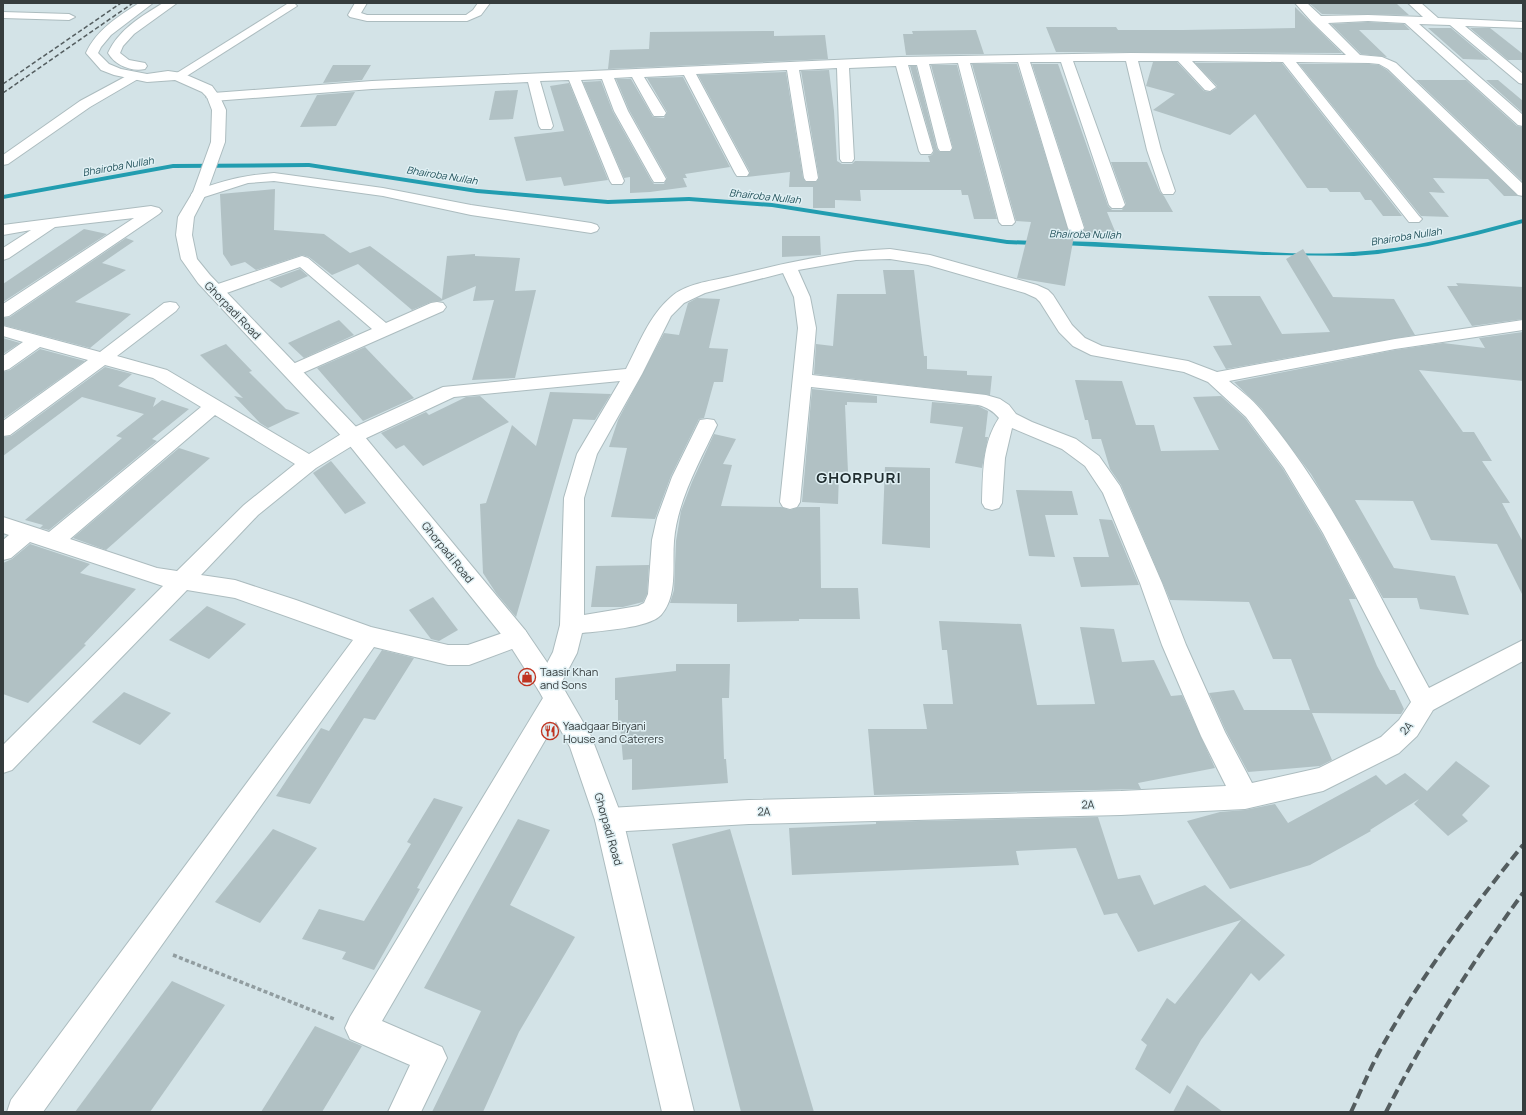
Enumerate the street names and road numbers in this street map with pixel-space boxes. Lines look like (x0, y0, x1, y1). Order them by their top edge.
street label: Ghorpadi Road (202, 278, 264, 342)
street label: Ghorpadi Road (419, 518, 477, 586)
street label: 2A (1396, 718, 1416, 738)
street label: Ghorpadi Road (591, 791, 627, 867)
street label: 2A (1081, 796, 1095, 812)
street label: 2A (757, 803, 771, 819)

